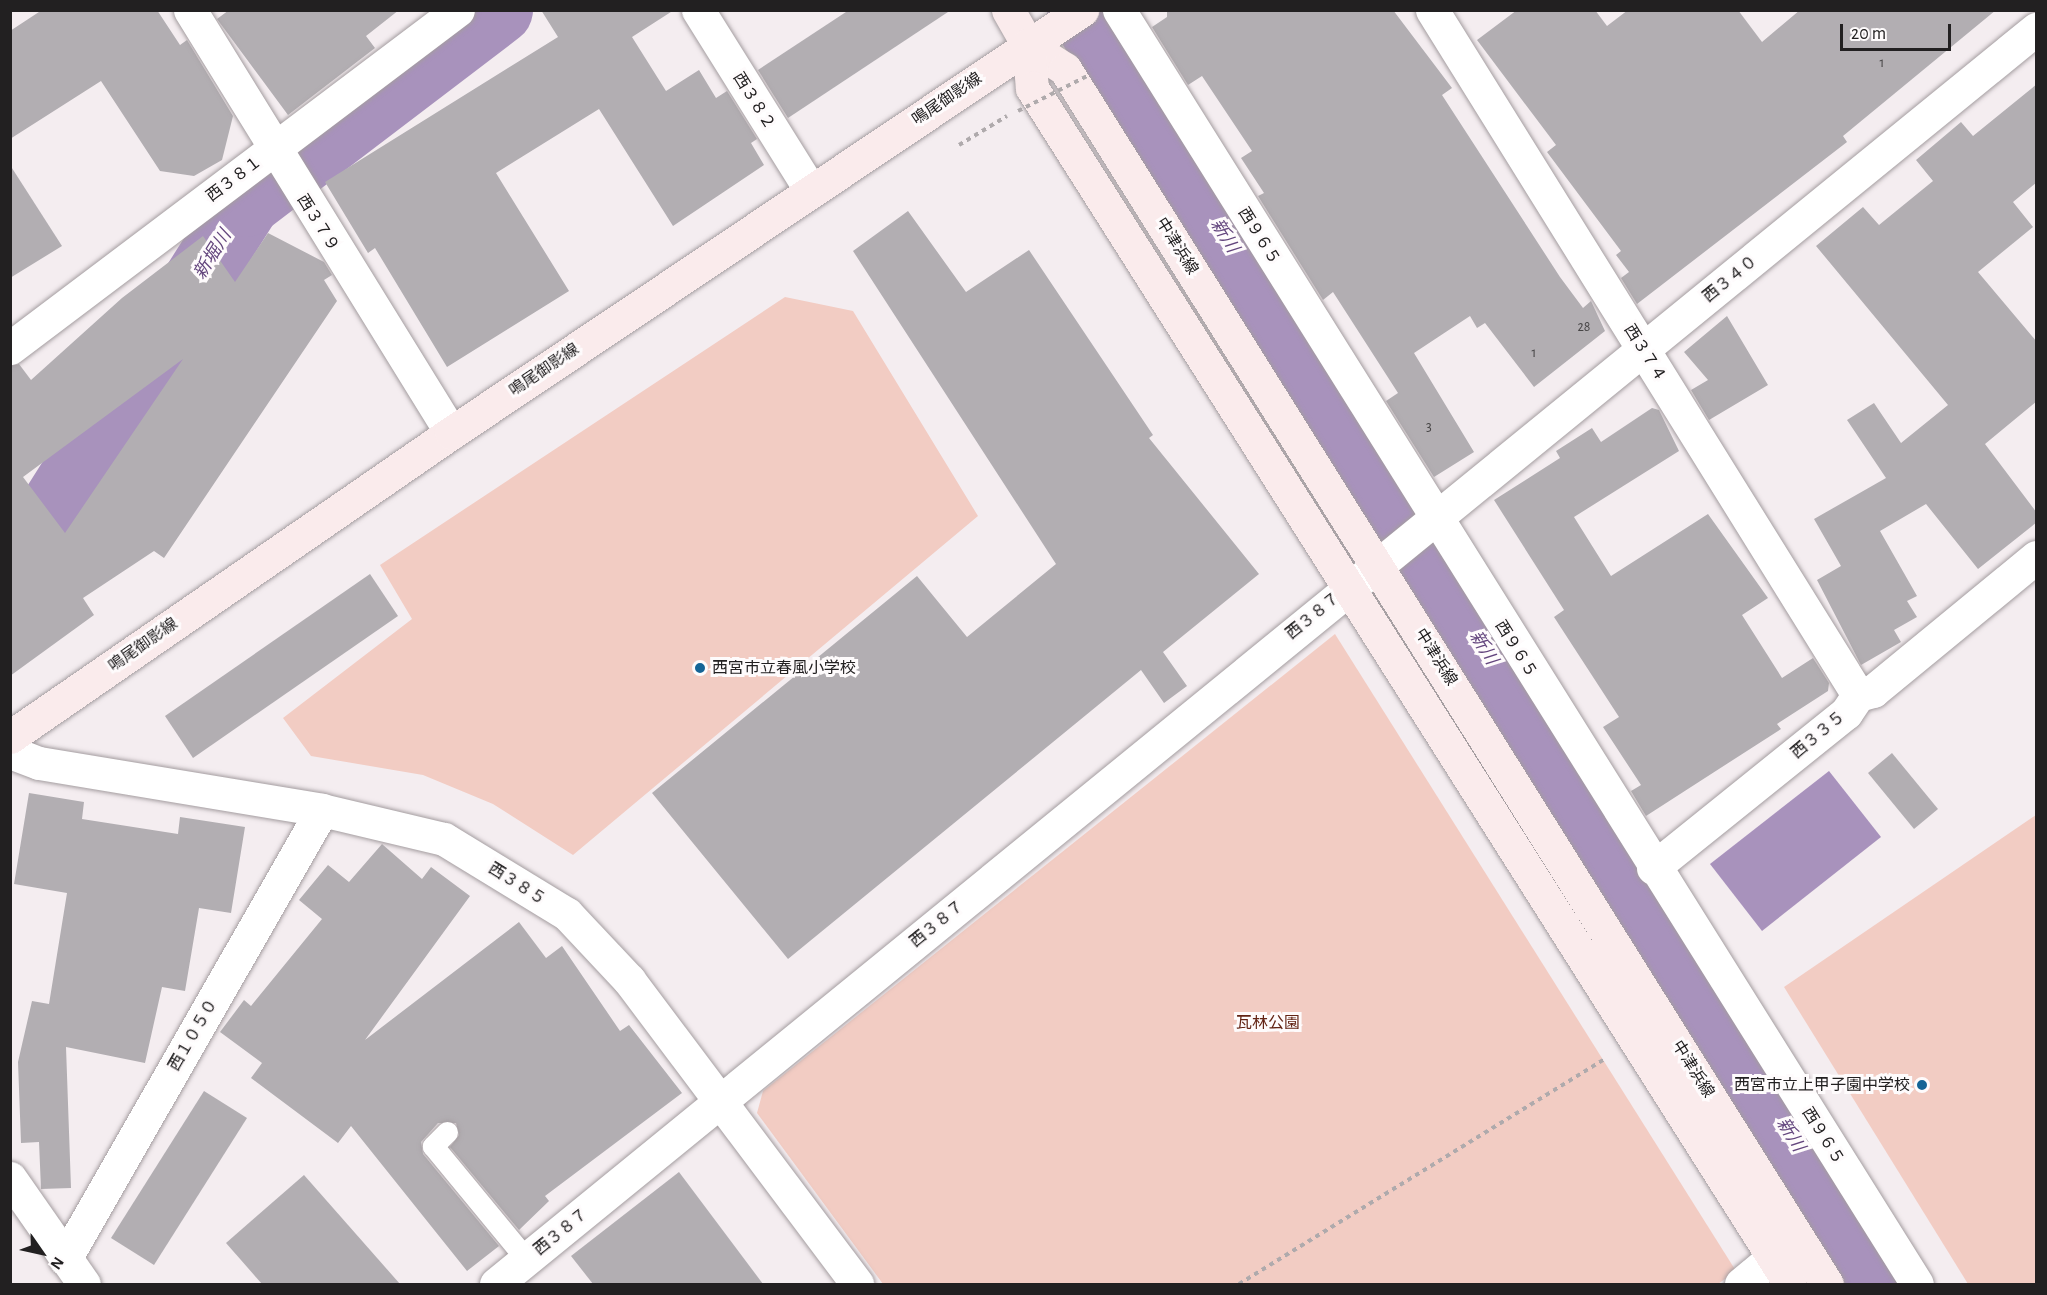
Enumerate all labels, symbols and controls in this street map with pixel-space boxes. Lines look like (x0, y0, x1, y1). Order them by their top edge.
scale bar (1843, 12, 1954, 50)
text: 20 m (1851, 25, 1886, 43)
house number: 1 (1880, 55, 1884, 71)
street label: 西３８２ (729, 69, 779, 133)
street label: 鳴尾御影線 (908, 69, 986, 129)
street label: 西３８１ (203, 152, 265, 206)
street label: 西３７９ (293, 191, 343, 255)
street label: 西９６５ (1234, 204, 1284, 268)
street label: 中津浜線 (1152, 214, 1202, 278)
water label: 新川 (1205, 215, 1243, 257)
water label: 新堀川 (190, 226, 236, 284)
street label: 西３４０ (1699, 251, 1761, 307)
house number: 28 (1577, 319, 1591, 335)
street label: 西３７４ (1620, 321, 1670, 385)
street label: 鳴尾御影線 (505, 340, 583, 400)
house number: 1 (1532, 345, 1536, 361)
house number: 3 (1426, 419, 1432, 435)
street label: 西３８７ (1282, 588, 1344, 644)
street label: 鳴尾御影線 (105, 614, 181, 676)
street label: 西９６５ (1491, 617, 1541, 681)
street label: 中津浜線 (1411, 625, 1461, 689)
water label: 新川 (1464, 627, 1502, 669)
place label: 西宮市立春風小学校 (712, 658, 856, 678)
marker: 西宮市立春風小学校 (693, 661, 707, 675)
street label: 西３３５ (1787, 707, 1849, 763)
street label: 西３８５ (485, 859, 549, 909)
street label: 西３８７ (906, 896, 968, 952)
street label: 西１０５０ (165, 996, 221, 1074)
park label: 瓦林公園 (1236, 1013, 1300, 1033)
street label: 中津浜線 (1668, 1037, 1718, 1101)
place label: 西宮市立上甲子園中学校 (1734, 1075, 1910, 1095)
marker: 西宮市立上甲子園中学校 (1915, 1078, 1929, 1092)
street label: 西９６５ (1798, 1104, 1848, 1168)
water label: 新川 (1771, 1114, 1809, 1156)
street label: 西３８７ (530, 1204, 592, 1260)
north arrow (12, 1223, 72, 1283)
text: N (47, 1254, 67, 1272)

